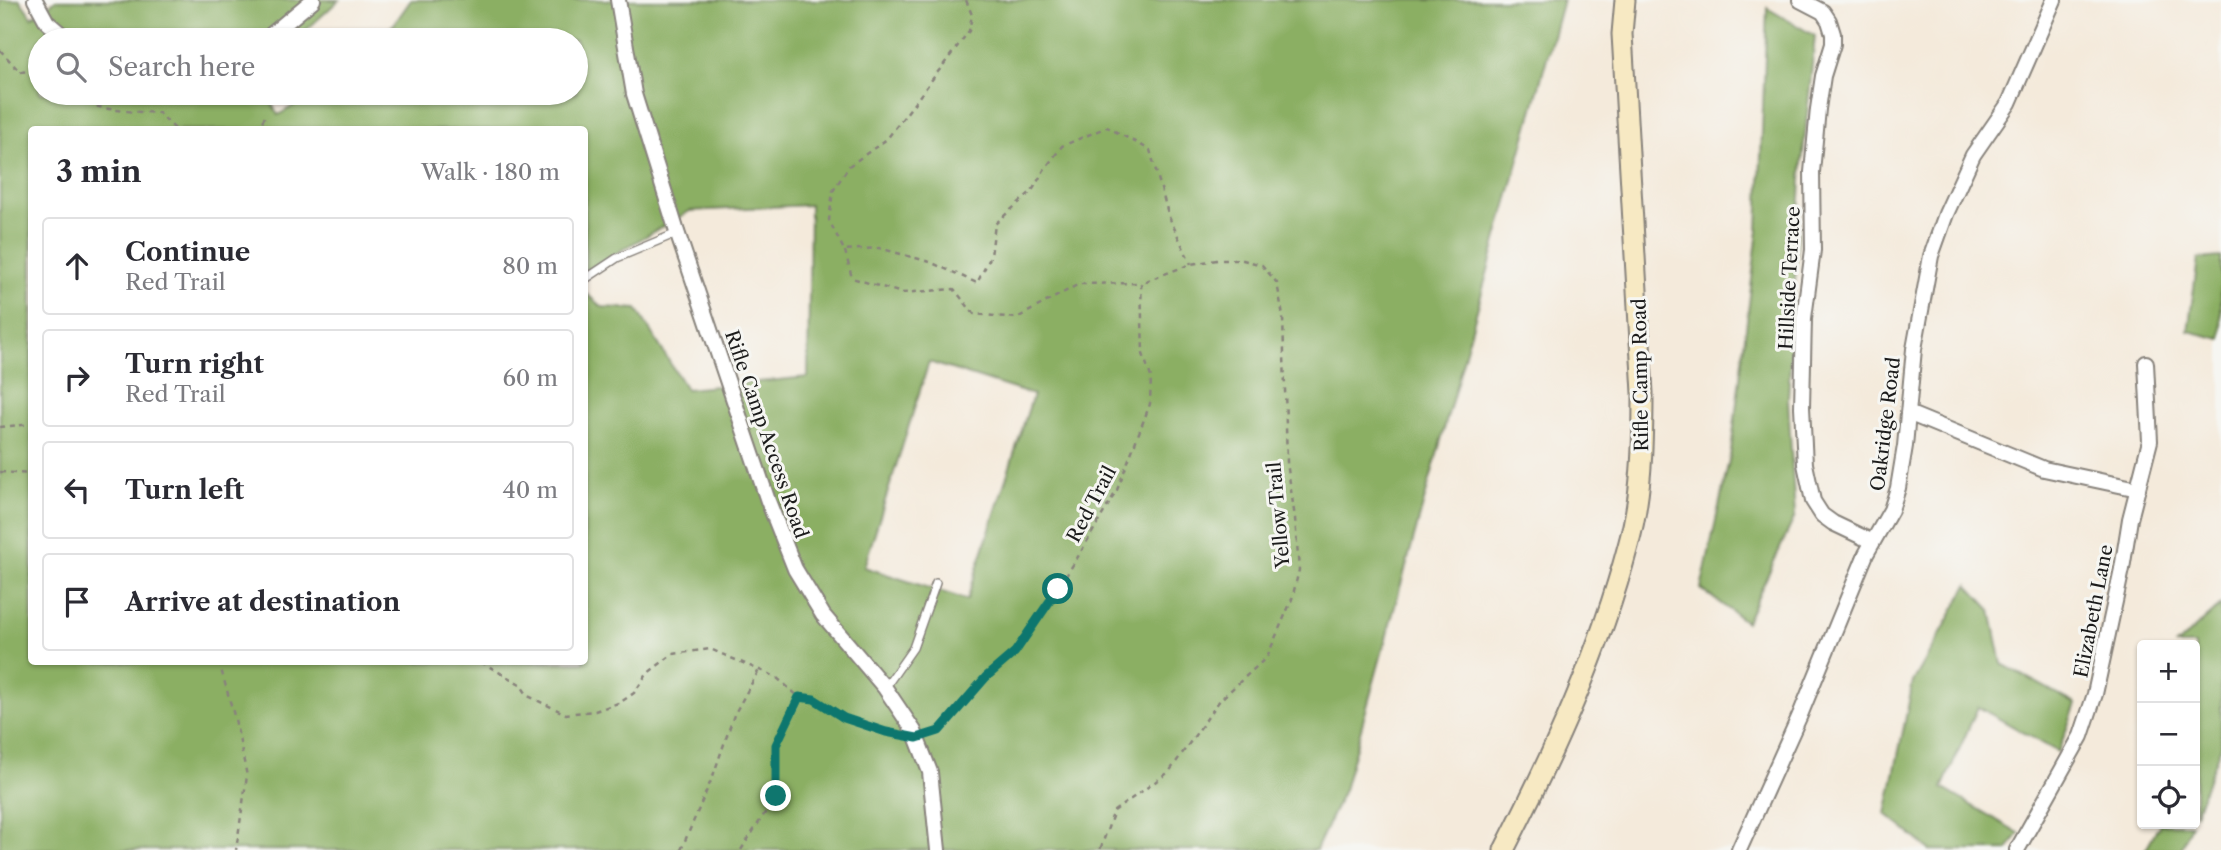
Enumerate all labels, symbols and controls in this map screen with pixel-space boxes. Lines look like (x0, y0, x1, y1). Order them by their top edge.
search box (28, 28, 588, 105)
icon: search (52, 48, 90, 86)
text: Search here (108, 51, 255, 83)
text: 3 min (56, 153, 142, 190)
text: Walk · 180 m (421, 158, 560, 186)
street label: Hillside Terrace (1774, 206, 1805, 350)
text: Continue (125, 236, 250, 268)
icon: ahead (58, 247, 96, 285)
text: 80 m (502, 252, 558, 280)
text: Red Trail (125, 268, 226, 296)
street label: Rifle Camp Road (1628, 298, 1653, 452)
street label: Rifle Camp Access Road (720, 327, 813, 542)
text: Turn right (125, 348, 264, 380)
street label: Oakridge Road (1866, 355, 1905, 492)
icon: right (58, 359, 96, 397)
text: 60 m (502, 364, 558, 392)
text: Red Trail (125, 380, 226, 408)
street label: Yellow Trail (1262, 461, 1295, 570)
street label: Red Trail (1062, 462, 1121, 546)
icon: left (58, 471, 96, 509)
text: Turn left (125, 474, 244, 506)
text: 40 m (503, 476, 558, 504)
street label: Elizabeth Lane (2069, 543, 2118, 680)
route start (1042, 573, 1073, 604)
icon: arrive (58, 583, 96, 621)
text: Arrive at destination (125, 586, 400, 618)
map controls (2137, 640, 2200, 829)
button: + (2137, 640, 2200, 703)
button: − (2137, 703, 2200, 766)
button: locate (2137, 766, 2200, 829)
route end (760, 780, 791, 811)

